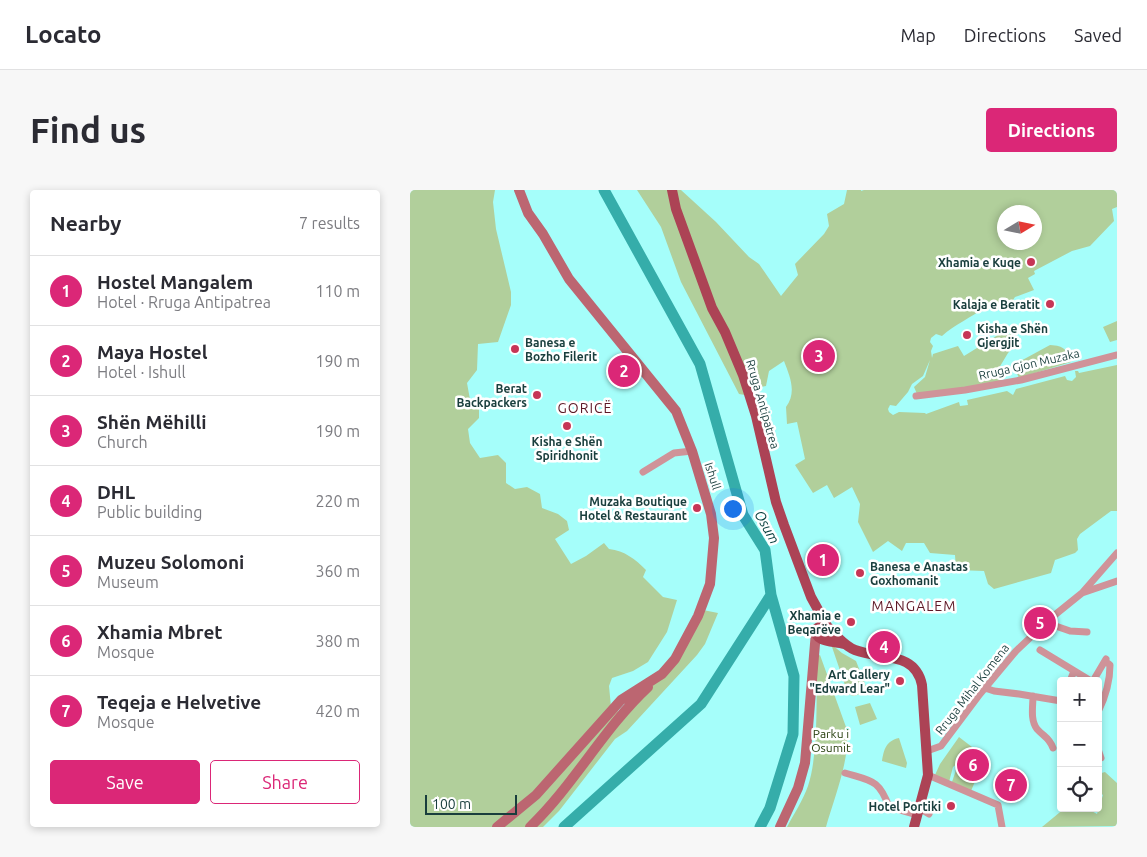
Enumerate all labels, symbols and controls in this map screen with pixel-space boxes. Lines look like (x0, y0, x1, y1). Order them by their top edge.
text: Locato (25, 21, 101, 48)
text: Map (900, 25, 936, 45)
text: Directions (964, 25, 1046, 45)
text: Saved (1074, 25, 1122, 45)
button: Directions (986, 108, 1117, 152)
text: Find us (30, 110, 146, 150)
north arrow (997, 205, 1042, 250)
text: Nearby (50, 211, 121, 235)
text: 7 results (299, 214, 360, 232)
place label: Xhamia e Kuqe (938, 256, 1021, 269)
marker: Xhamia e Kuqe (1025, 256, 1037, 268)
text: Hostel Mangalem (97, 271, 253, 293)
text: 1 (61, 282, 71, 300)
text: 110 m (315, 282, 360, 300)
text: Hotel · Rruga Antipatrea (97, 293, 271, 311)
place label: Kalaja e Beratit (953, 298, 1040, 311)
marker: Kalaja e Beratit (1044, 298, 1056, 310)
place label: Kisha e Shën Gjergjit (977, 322, 1048, 349)
marker: Kisha e Shën Gjergjit (961, 329, 973, 341)
place label: Banesa e Bozho Filerit (525, 336, 597, 363)
pin: 3 (803, 337, 835, 375)
text: Maya Hostel (97, 341, 208, 363)
marker: Banesa e Bozho Filerit (509, 343, 521, 355)
street label: Rruga Gjon Muzaka (977, 346, 1081, 382)
text: 2 (61, 352, 71, 370)
text: 190 m (315, 352, 360, 370)
pin: 2 (608, 352, 640, 390)
street label: Rruga Antipatrea (744, 358, 782, 450)
text: Hotel · Ishull (97, 363, 186, 381)
place label: Berat Backpackers (456, 382, 527, 409)
marker: Berat Backpackers (531, 389, 543, 401)
district label: GORICË (558, 400, 612, 416)
text: Shën Mëhilli (97, 411, 207, 433)
marker: Kisha e Shën Spiridhonit (561, 420, 573, 432)
text: 3 (61, 422, 71, 440)
text: 190 m (315, 422, 360, 440)
text: Church (97, 433, 148, 451)
place label: Kisha e Shën Spiridhonit (531, 435, 603, 462)
street label: Ishull (702, 461, 724, 491)
text: DHL (97, 481, 135, 503)
text: 4 (61, 492, 71, 510)
text: 220 m (315, 492, 360, 510)
place label: Muzaka Boutique Hotel & Restaurant (579, 495, 687, 522)
your location (720, 496, 746, 522)
marker: Muzaka Boutique Hotel & Restaurant (691, 502, 703, 514)
text: Public building (97, 503, 202, 521)
water label: Osum (751, 507, 783, 547)
pin: 1 (807, 541, 839, 579)
text: Muzeu Solomoni (97, 551, 244, 573)
place label: Banesa e Anastas Goxhomanit (870, 560, 968, 587)
text: 5 (61, 562, 71, 580)
text: 360 m (315, 562, 360, 580)
marker: Banesa e Anastas Goxhomanit (854, 567, 866, 579)
text: Museum (97, 573, 159, 591)
district label: MANGALEM (872, 598, 956, 614)
pin: 5 (1024, 604, 1056, 642)
place label: Xhamia e Beqarëve (787, 609, 841, 636)
marker: Xhamia e Beqarëve (845, 616, 857, 628)
text: Xhamia Mbret (97, 621, 223, 643)
pin: 4 (868, 628, 900, 666)
text: 6 (61, 632, 71, 650)
text: 380 m (315, 632, 360, 650)
street label: Rruga Mihal Komena (933, 641, 1011, 737)
text: Mosque (97, 643, 155, 661)
place label: Art Gallery "Edward Lear" (809, 668, 891, 695)
marker: Art Gallery "Edward Lear" (894, 675, 906, 687)
map controls (1057, 677, 1102, 812)
button: + (1057, 677, 1102, 722)
text: Teqeja e Helvetive (97, 691, 261, 713)
text: 7 (61, 702, 71, 720)
text: 420 m (315, 702, 360, 720)
text: Mosque (97, 713, 155, 731)
button: − (1057, 722, 1102, 767)
park label: Parku i Osumit (811, 727, 851, 754)
pin: 6 (957, 746, 989, 784)
button: Save (50, 760, 200, 804)
button: Share (210, 760, 360, 804)
pin: 7 (995, 766, 1027, 804)
button: locate (1057, 767, 1102, 812)
scale bar (425, 792, 518, 815)
text: 100 m (432, 796, 471, 812)
place label: Hotel Portiki (869, 800, 941, 813)
marker: Hotel Portiki (945, 800, 957, 812)

